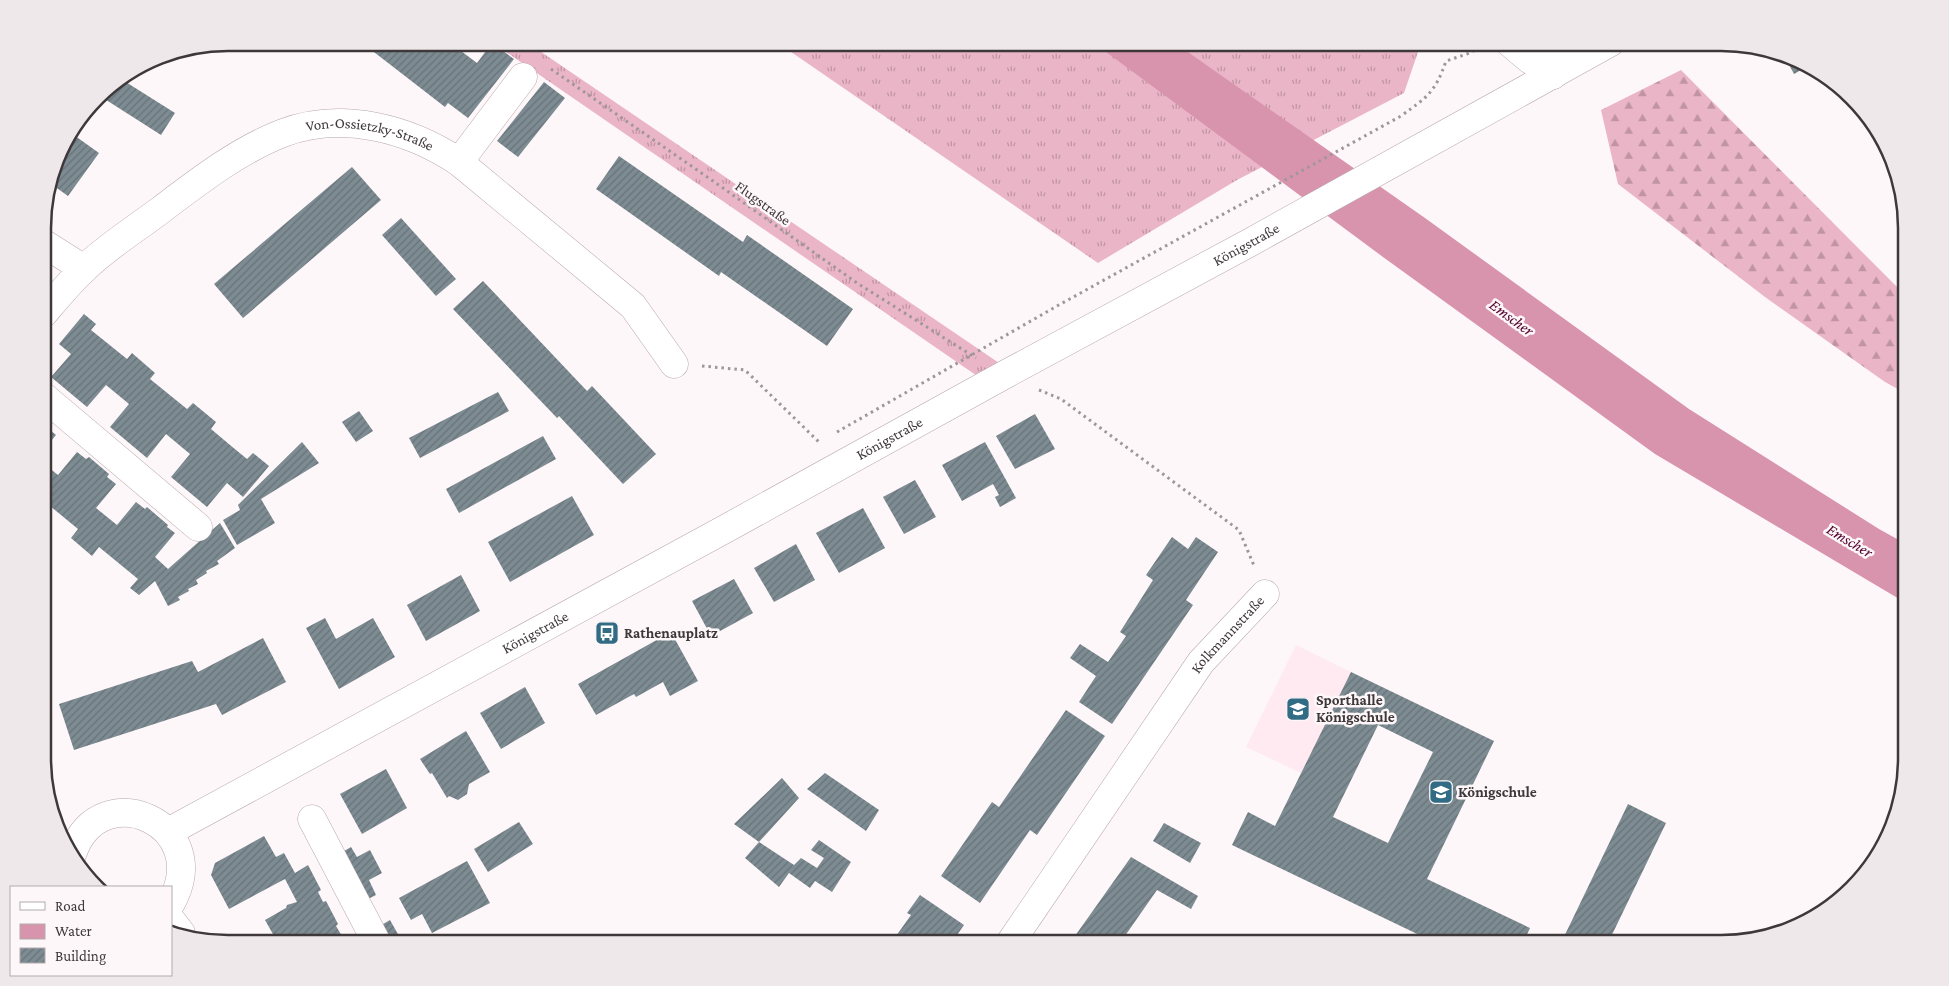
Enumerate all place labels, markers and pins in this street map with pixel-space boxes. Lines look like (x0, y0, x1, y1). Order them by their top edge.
bus stop icon: Rathenauplatz (594, 620, 620, 646)
place label: Rathenauplatz (624, 625, 718, 641)
place label: Sporthalle Königschule (1316, 692, 1395, 725)
school or university icon: Sporthalle Königschule (1285, 696, 1311, 722)
school or university icon: Königschule (1428, 779, 1454, 805)
place label: Königschule (1458, 784, 1537, 800)

